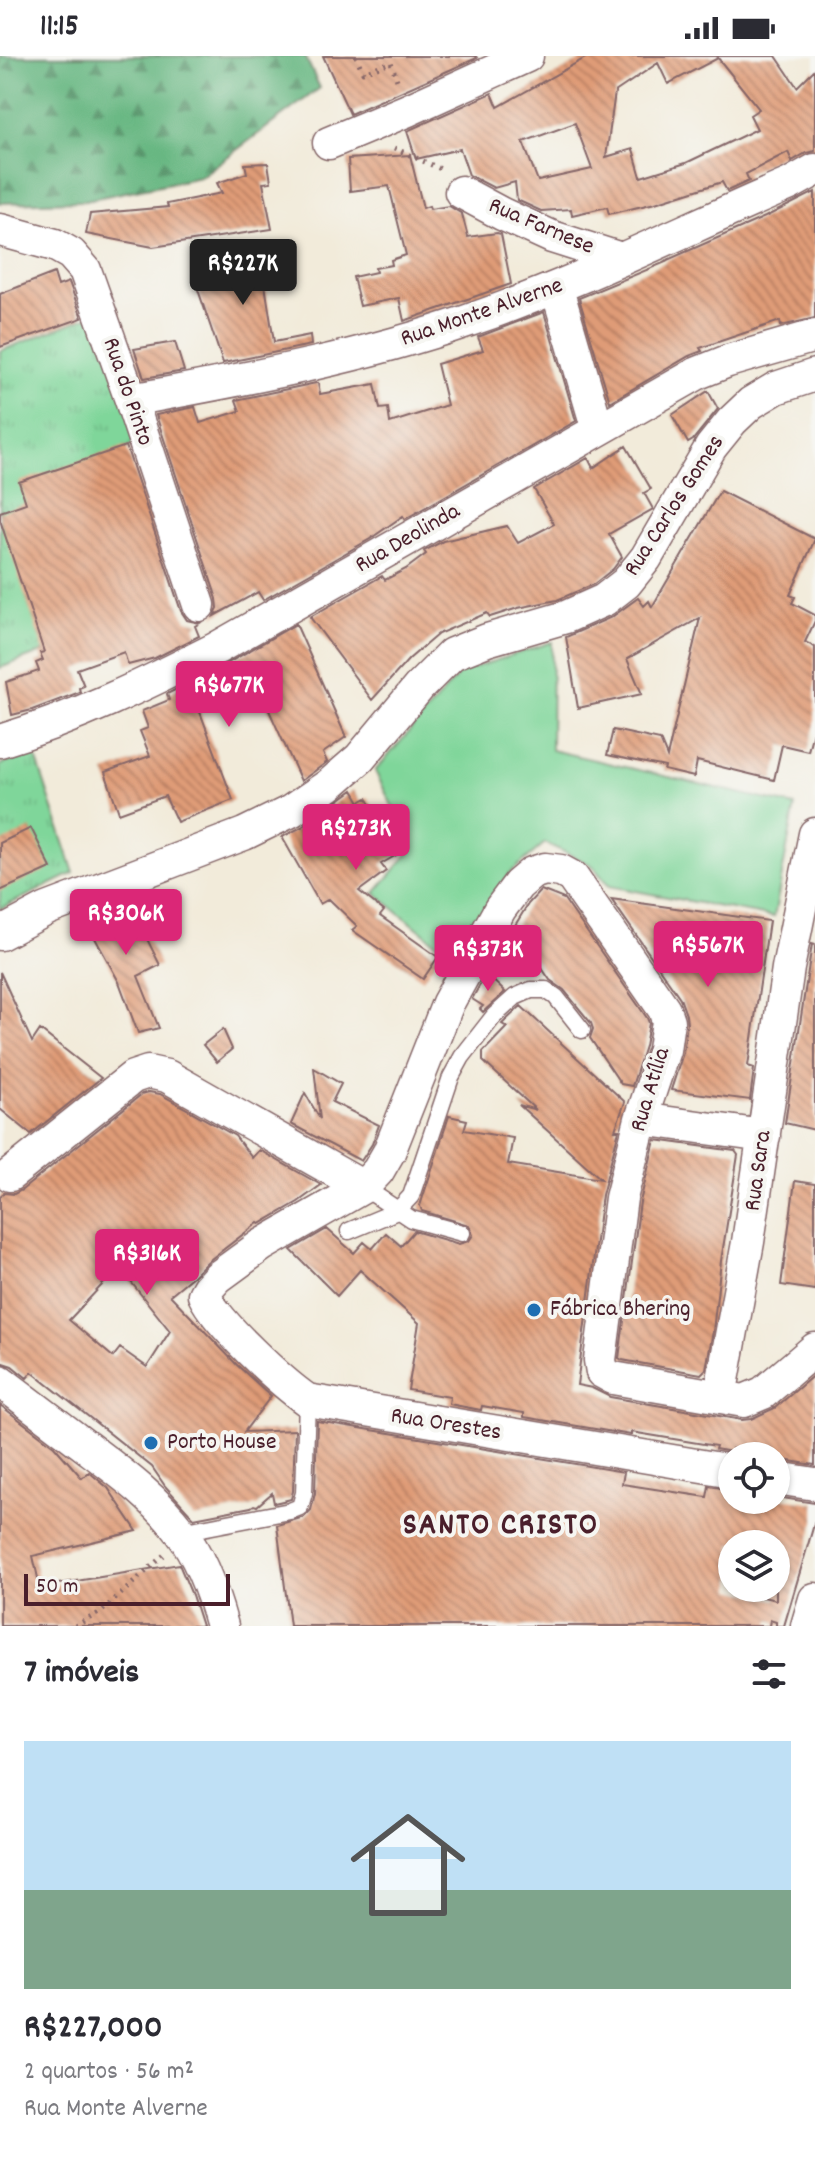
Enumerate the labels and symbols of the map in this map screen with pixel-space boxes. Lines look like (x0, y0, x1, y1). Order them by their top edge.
street label: Rua Farnese (483, 189, 599, 265)
pin: R$227K (178, 239, 308, 307)
street label: Rua Monte Alverne (396, 269, 568, 357)
street label: Rua do Pinto (93, 333, 161, 451)
street label: Rua Carlos Gomes (616, 428, 734, 584)
street label: Rua Deolinda (349, 495, 467, 583)
pin: R$677K (164, 661, 294, 729)
pin: R$273K (291, 804, 421, 872)
pin: R$306K (61, 889, 191, 957)
pin: R$567K (643, 921, 773, 989)
pin: R$373K (423, 925, 553, 993)
street label: Rua Atília (622, 1043, 680, 1136)
street label: Rua Sara (737, 1128, 782, 1213)
pin: R$316K (82, 1229, 212, 1297)
place label: Fábrica Bhering (550, 1293, 691, 1327)
marker: Fábrica Bhering (525, 1301, 543, 1319)
street label: Rua Orestes (388, 1399, 504, 1451)
place label: Porto House (167, 1426, 277, 1460)
marker: Porto House (142, 1434, 160, 1452)
district label: SANTO CRISTO (403, 1504, 599, 1550)
scale bar (24, 1570, 230, 1606)

